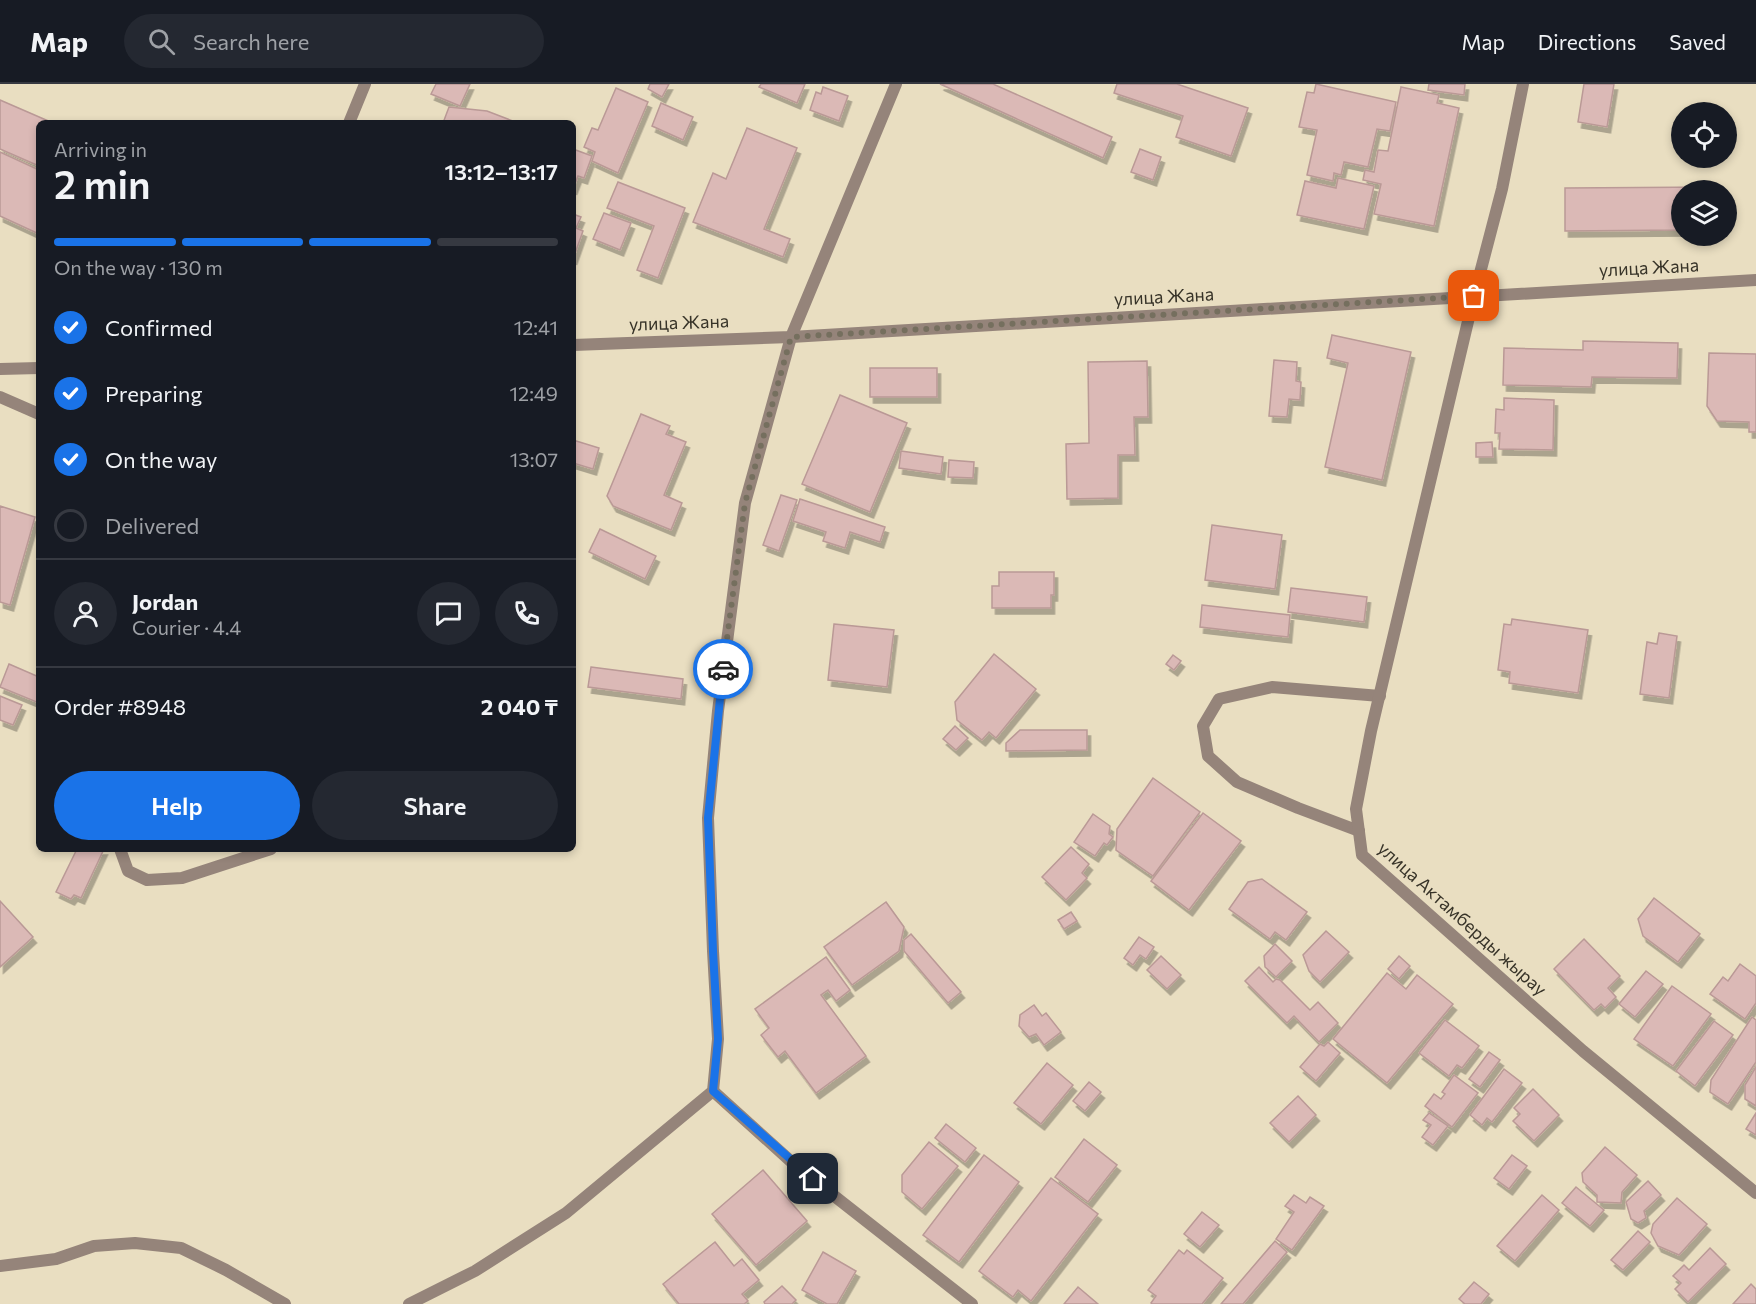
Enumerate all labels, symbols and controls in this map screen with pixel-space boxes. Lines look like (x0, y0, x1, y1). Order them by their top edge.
search box (124, 14, 544, 68)
text: Map (30, 24, 88, 58)
icon: search (145, 25, 178, 58)
text: Search here (193, 28, 309, 55)
text: Map (1462, 29, 1505, 54)
text: Directions (1538, 29, 1636, 54)
text: Saved (1669, 29, 1726, 54)
map controls (1671, 102, 1737, 246)
button: locate (1671, 102, 1737, 168)
text: Arriving in (54, 137, 147, 161)
text: 13:12–13:17 (445, 158, 558, 185)
text: 2 min (54, 159, 151, 207)
button: layers (1671, 180, 1737, 246)
street label: улица Жана (1598, 253, 1700, 281)
text: On the way · 130 m (54, 255, 223, 279)
pin (1448, 270, 1499, 321)
icon: bag (1457, 279, 1490, 312)
street label: улица Жана (1113, 282, 1215, 310)
street label: улица Жана (629, 309, 729, 335)
icon: check (54, 311, 87, 344)
text: Confirmed (105, 314, 212, 341)
text: 12:41 (514, 315, 558, 339)
icon: check (54, 377, 87, 410)
text: Preparing (105, 380, 202, 407)
text: 12:49 (510, 381, 558, 405)
icon: check (54, 443, 87, 476)
text: On the way (105, 446, 217, 473)
text: 13:07 (510, 447, 558, 471)
text: Delivered (105, 512, 199, 539)
button: person (54, 582, 117, 645)
button: chat (417, 582, 480, 645)
button: phone (495, 582, 558, 645)
text: Jordan (132, 588, 198, 615)
text: Courier · 4.4 (132, 615, 241, 639)
courier (693, 639, 753, 699)
icon: car (707, 653, 740, 686)
text: Order #8948 (54, 693, 186, 720)
text: 2 040 ₸ (481, 693, 558, 720)
button: Help (54, 771, 300, 840)
button: Share (312, 771, 558, 840)
street label: улица Актамберды жырау (1374, 837, 1552, 1000)
pin (787, 1153, 838, 1204)
icon: home (796, 1162, 829, 1195)

